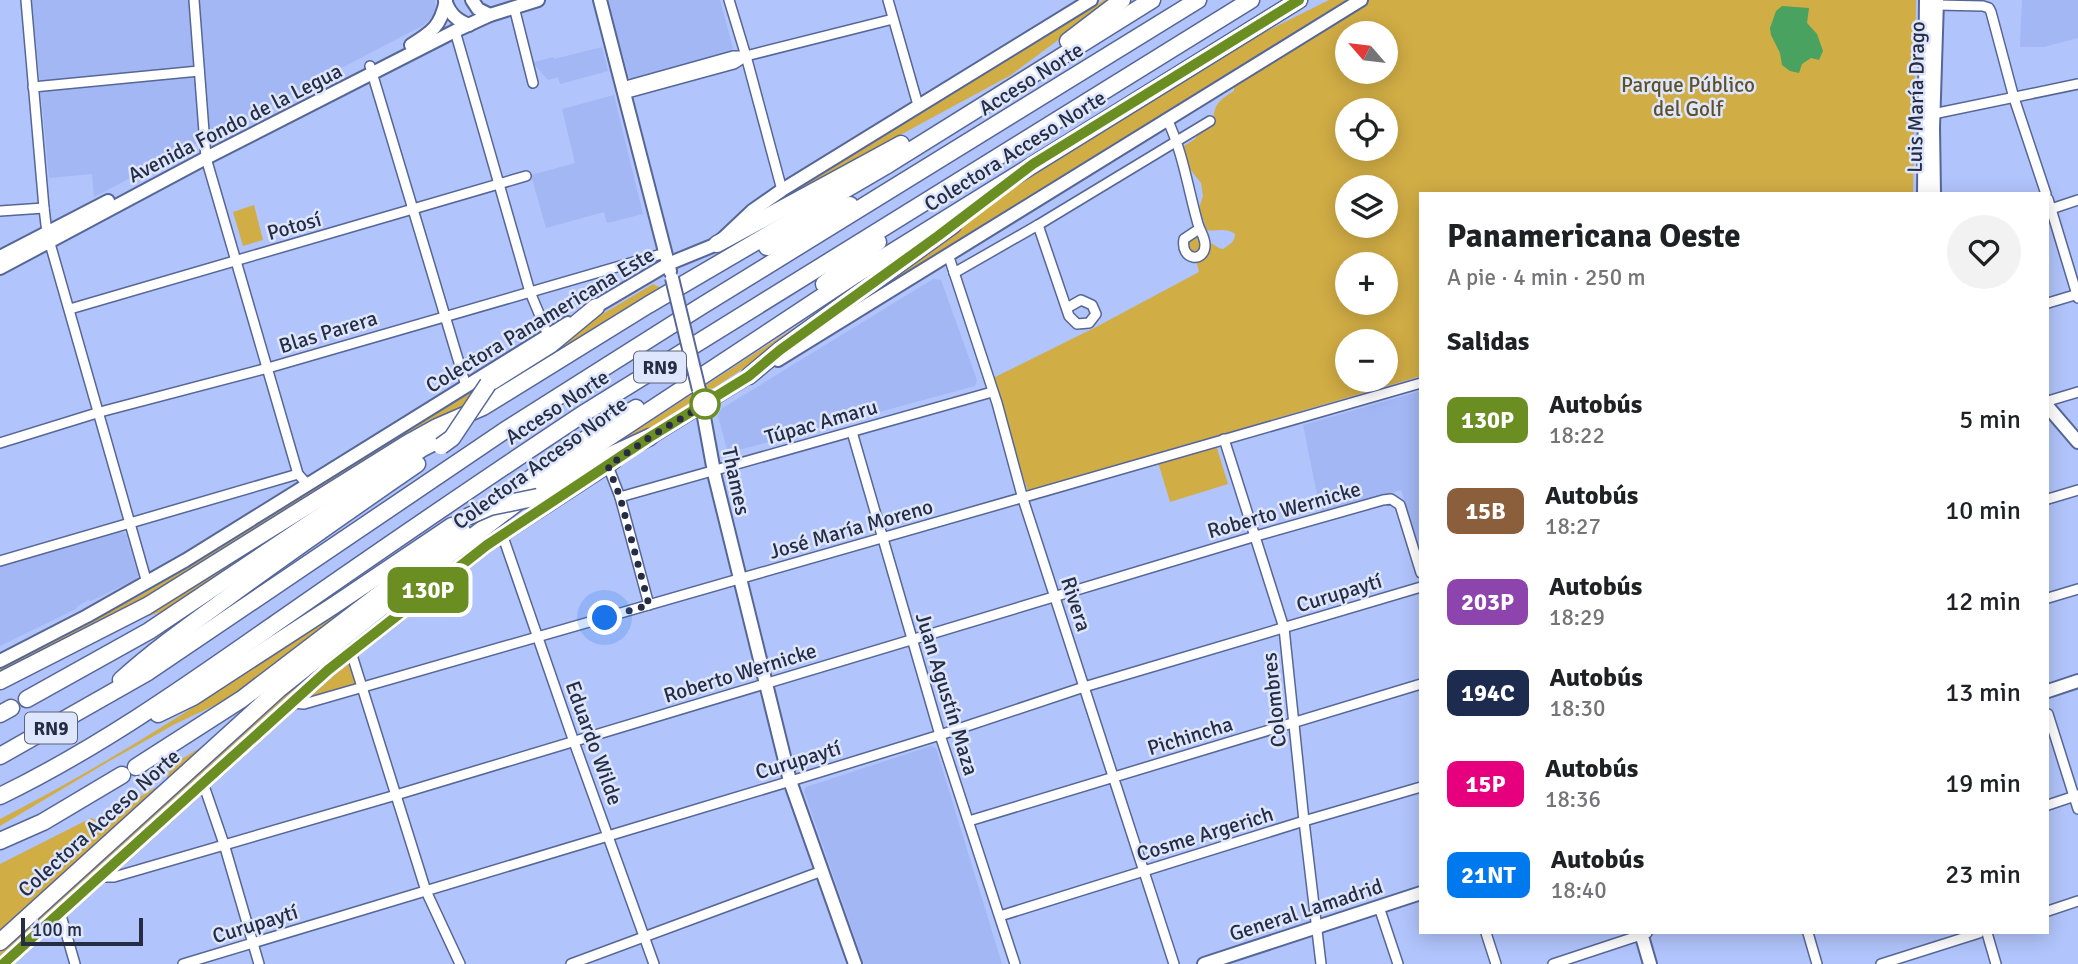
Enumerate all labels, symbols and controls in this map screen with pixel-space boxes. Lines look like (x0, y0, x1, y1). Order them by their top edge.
north arrow (1335, 21, 1398, 84)
map controls (1335, 21, 1398, 392)
street label: Luis María Drago (1902, 21, 1930, 173)
street label: Acceso Norte (974, 37, 1088, 121)
street label: Avenida Fondo de la Legua (123, 58, 347, 188)
park label: Parque Público del Golf (1621, 72, 1755, 122)
street label: Colectora Acceso Norte (919, 85, 1111, 217)
button: locate (1335, 98, 1398, 161)
button: layers (1335, 175, 1398, 238)
street label: Potosí (264, 206, 324, 246)
button: heart (1947, 215, 2021, 289)
text: Panamericana Oeste (1447, 216, 1741, 257)
street label: Colectora Panamericana Este (421, 241, 659, 399)
button: + (1335, 252, 1398, 315)
text: A pie · 4 min · 250 m (1447, 263, 1646, 292)
street label: Blas Parera (276, 305, 380, 359)
text: Salidas (1447, 326, 1529, 358)
button: − (1335, 329, 1398, 392)
road number: RN9 (634, 352, 686, 382)
street label: Acceso Norte (500, 364, 614, 450)
unlabelled marker (690, 389, 720, 419)
text: Autobús (1549, 389, 1642, 421)
street label: Colectora Acceso Norte (448, 391, 632, 535)
street label: Túpac Amaru (762, 394, 880, 450)
text: 5 min (1959, 404, 2021, 436)
text: 130P (1461, 405, 1514, 435)
text: 18:22 (1549, 421, 1605, 450)
street label: Thames (716, 445, 756, 517)
street label: Roberto Wernicke (1204, 476, 1364, 544)
text: Autobús (1545, 480, 1638, 512)
street label: José María Moreno (766, 493, 936, 565)
text: 10 min (1945, 495, 2021, 527)
text: 15B (1465, 496, 1506, 526)
text: 18:27 (1545, 512, 1601, 541)
line badge: 130P (379, 567, 477, 613)
street label: Curupaytí (1293, 568, 1385, 618)
text: Autobús (1549, 571, 1642, 603)
street label: Rivera (1055, 573, 1097, 635)
text: 130P (401, 575, 455, 605)
text: 12 min (1945, 586, 2021, 618)
text: 203P (1461, 587, 1514, 617)
your location (587, 600, 622, 635)
text: 18:29 (1549, 603, 1605, 632)
street label: Juan Agustín Maza (910, 609, 984, 779)
street label: Roberto Wernicke (660, 637, 820, 709)
street label: Colombres (1256, 651, 1292, 749)
text: Autobús (1550, 662, 1643, 694)
street label: Eduardo Wilde (559, 677, 629, 809)
text: 13 min (1945, 677, 2021, 709)
text: 194C (1461, 678, 1515, 708)
text: 18:30 (1550, 694, 1605, 723)
street label: Pichincha (1144, 711, 1236, 761)
road number: RN9 (25, 712, 77, 744)
street label: Curupaytí (752, 735, 844, 785)
street label: Colectora Acceso Norte (13, 743, 185, 903)
text: Autobús (1545, 753, 1638, 785)
text: 19 min (1945, 768, 2021, 800)
text: 15P (1465, 769, 1506, 799)
text: 18:36 (1545, 785, 1601, 814)
street label: Cosme Argerich (1133, 801, 1277, 867)
text: Autobús (1551, 844, 1644, 876)
text: 23 min (1945, 859, 2021, 891)
text: 21NT (1461, 860, 1516, 890)
street label: General Lamadrid (1226, 873, 1386, 947)
text: 18:40 (1551, 876, 1607, 905)
street label: Curupaytí (209, 899, 301, 949)
scale bar (21, 915, 144, 947)
text: 100 m (32, 918, 82, 942)

